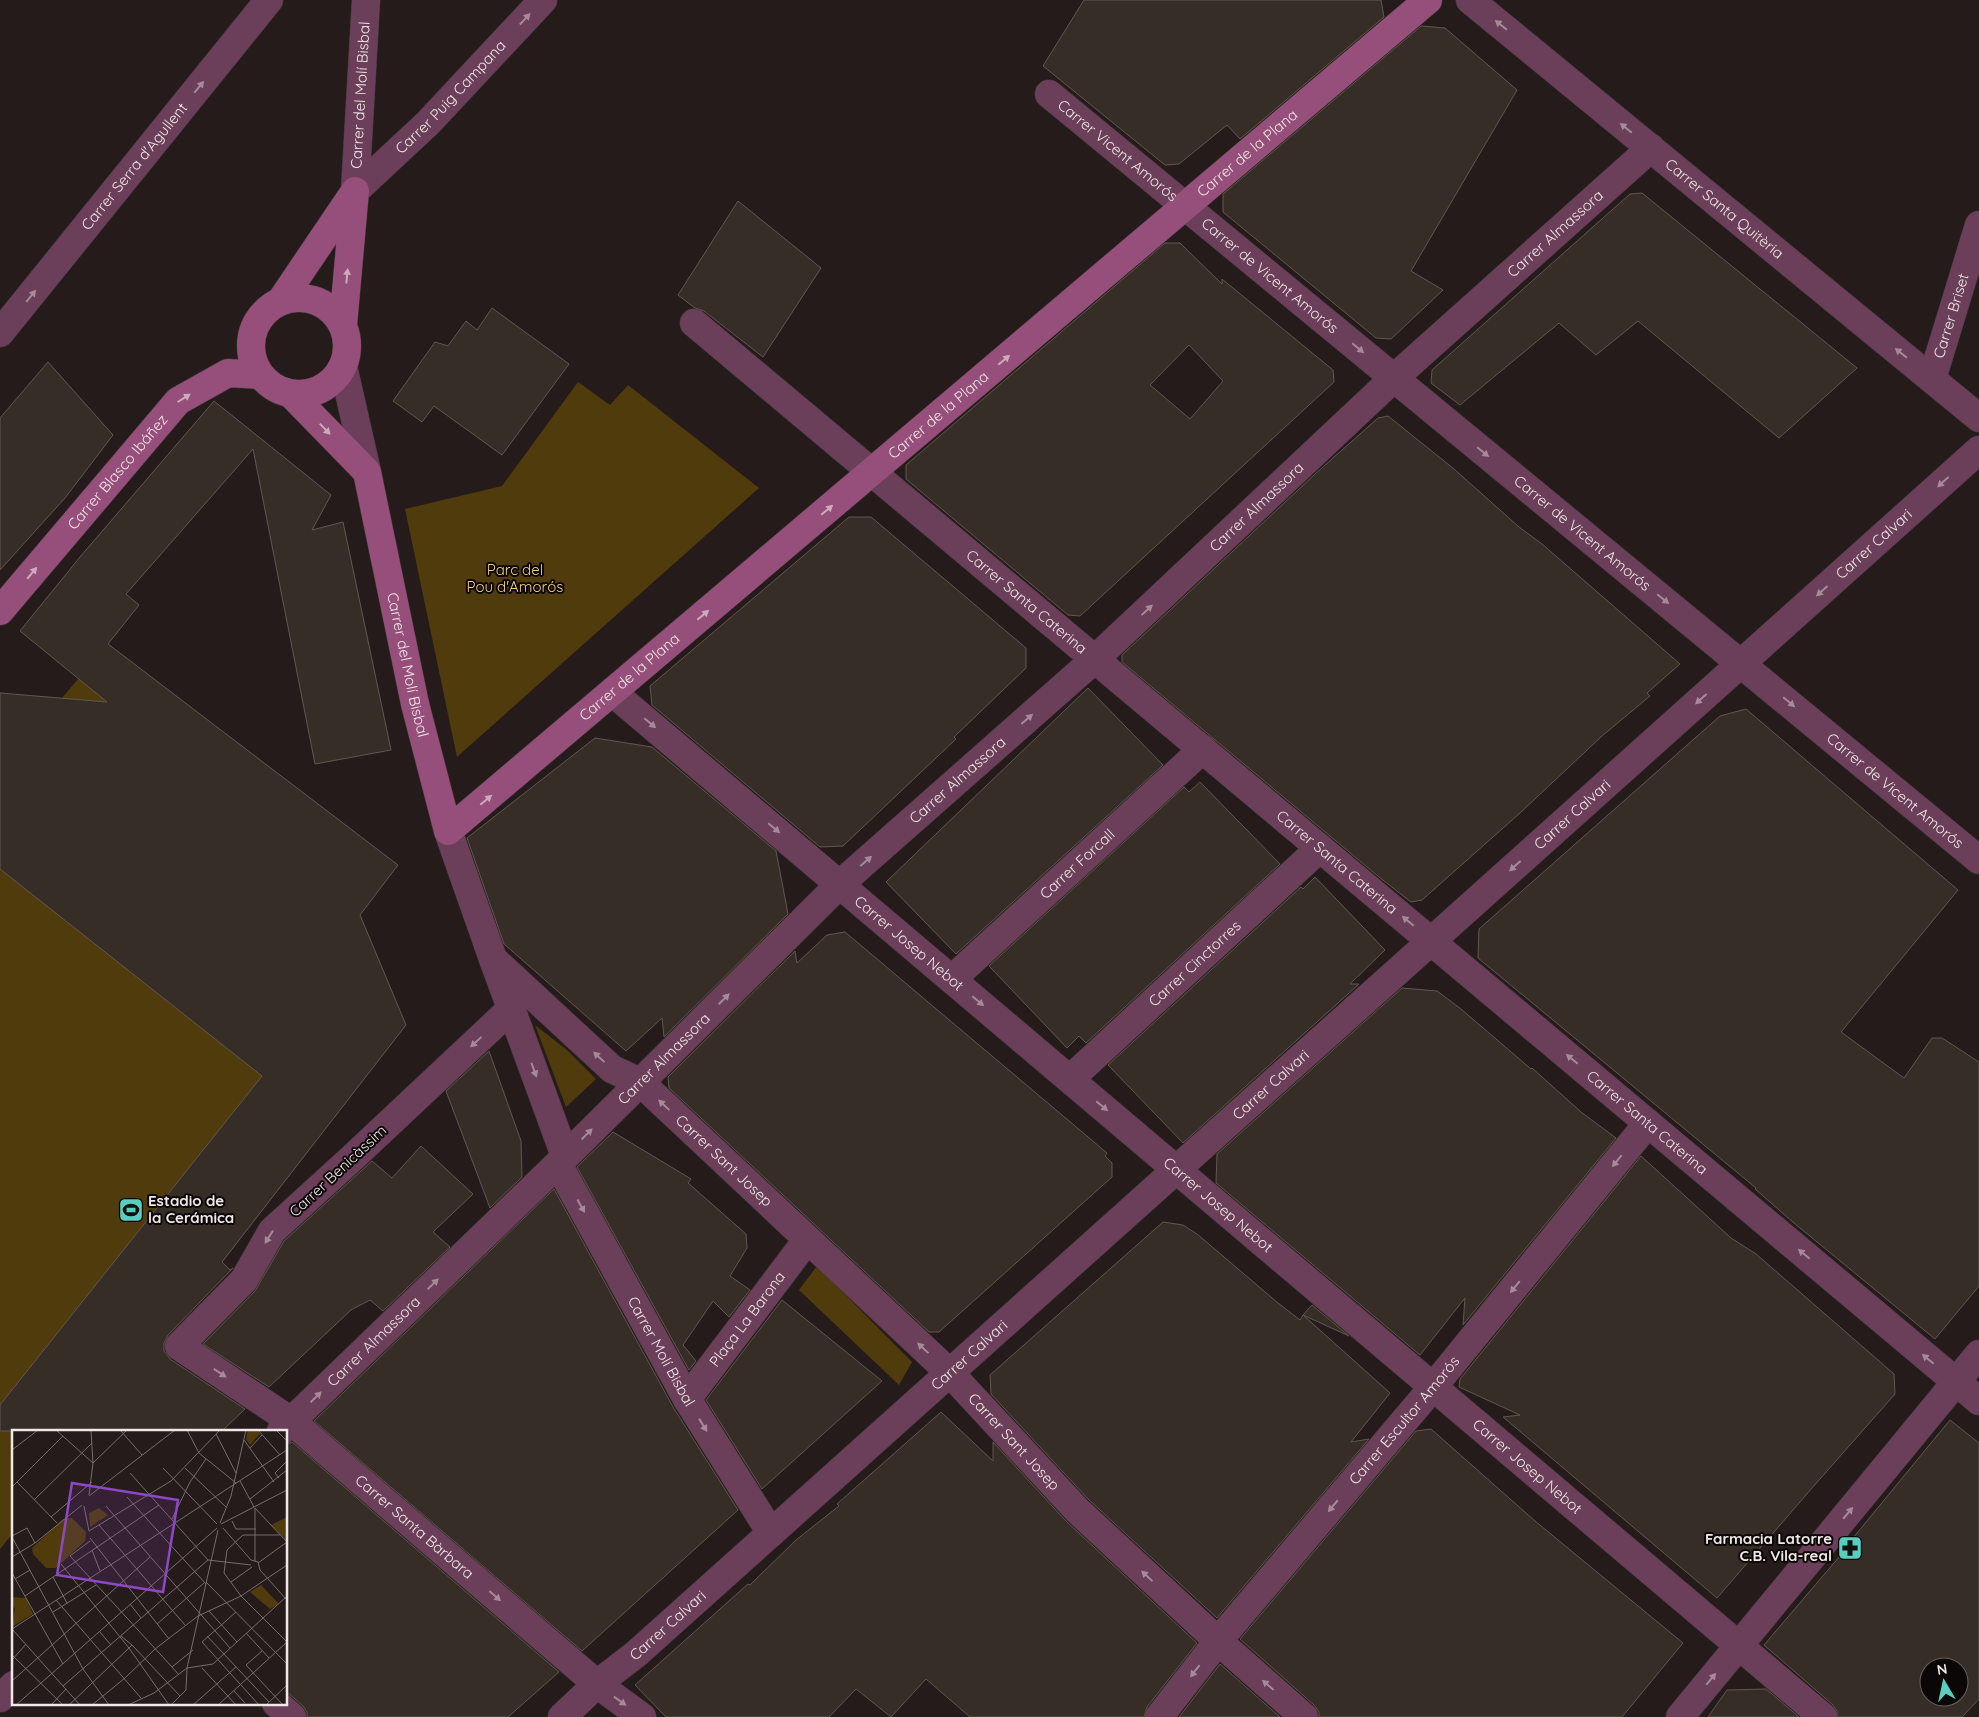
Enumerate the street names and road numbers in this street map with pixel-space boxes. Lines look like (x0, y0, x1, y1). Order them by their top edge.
street label: Carrer del Molí Bisbal (346, 21, 374, 169)
street label: Carrer Puig Campana (391, 36, 510, 158)
street label: Carrer Vicent Amorós (1054, 95, 1182, 205)
street label: Carrer Serra d'Agullent (77, 99, 191, 234)
street label: Carrer de la Plana (1193, 105, 1301, 201)
street label: Carrer Santa Quitèria (1661, 154, 1788, 263)
street label: Carrer Almassora (1503, 185, 1607, 281)
street label: Carrer de Vicent Amorós (1198, 213, 1342, 337)
street label: Carrer Briset (1929, 271, 1973, 361)
street label: Carrer de la Plana (884, 367, 992, 463)
street label: Carrer Blasco Ibáñez (63, 410, 171, 533)
street label: Carrer Almassora (1205, 458, 1307, 556)
street label: Carrer de Vicent Amorós (1510, 471, 1655, 595)
street label: Carrer Calvari (1831, 504, 1916, 583)
street label: Carrer Santa Caterina (962, 545, 1091, 658)
street label: Carrer del Molí Bisbal (383, 591, 433, 739)
street label: Carrer de la Plana (575, 629, 683, 725)
street label: Carrer de Vicent Amorós (1823, 728, 1968, 852)
street label: Carrer Almassora (905, 732, 1009, 827)
street label: Carrer Calvari (1530, 775, 1614, 853)
street label: Carrer Santa Caterina (1273, 806, 1401, 918)
street label: Carrer Forcall (1036, 825, 1118, 903)
street label: Carrer Josep Nebot (851, 891, 968, 995)
street label: Carrer Cinctorres (1144, 916, 1245, 1011)
street label: Carrer Almassora (613, 1009, 714, 1108)
street label: Carrer Calvari (1228, 1045, 1313, 1124)
street label: Carrer Santa Caterina (1583, 1066, 1712, 1178)
street label: Carrer Sant Josep (672, 1110, 777, 1211)
street label: Carrer Benicàssim (285, 1121, 390, 1221)
street label: Carrer Josep Nebot (1160, 1153, 1277, 1256)
street label: Plaça La Barona (705, 1267, 789, 1370)
street label: Carrer Almassora (323, 1292, 424, 1390)
street label: Carrer Molí Bisbal (624, 1293, 699, 1410)
street label: Carrer Calvari (927, 1316, 1011, 1394)
street label: Carrer Escultor Amorós (1345, 1352, 1463, 1488)
street label: Carrer Sant Josep (964, 1389, 1064, 1494)
street label: Carrer Josep Nebot (1469, 1415, 1586, 1518)
street label: Carrer Santa Bàrbara (351, 1470, 478, 1583)
street label: Carrer Calvari (626, 1586, 710, 1665)

